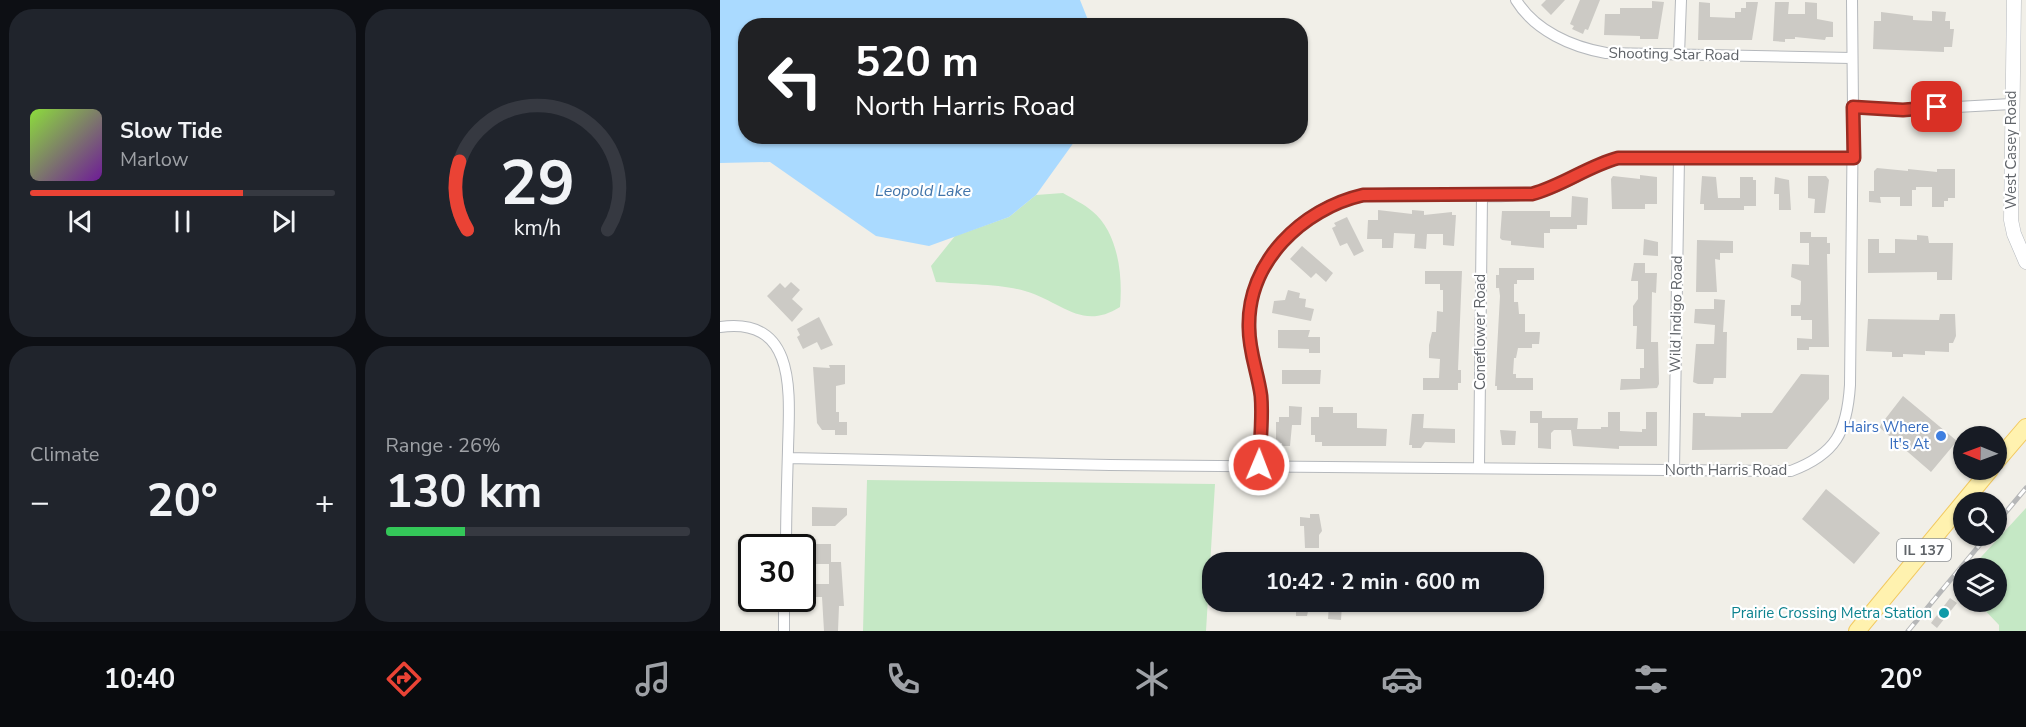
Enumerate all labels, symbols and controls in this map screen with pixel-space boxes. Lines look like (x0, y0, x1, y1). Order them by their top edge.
text: 520 m (855, 34, 979, 91)
icon: left (756, 42, 834, 120)
street label: Shooting Star Road (1608, 43, 1740, 65)
pin (1911, 81, 1962, 132)
text: North Harris Road (855, 88, 1075, 125)
icon: arrive (1920, 90, 1953, 123)
street label: West Casey Road (2001, 90, 2021, 210)
text: Slow Tide (120, 116, 222, 146)
text: 29 (500, 141, 575, 226)
text: Marlow (120, 146, 188, 173)
water label: Leopold Lake (875, 180, 971, 202)
icon: previous (64, 205, 97, 238)
icon: pause (166, 205, 199, 238)
icon: next (267, 205, 300, 238)
text: km/h (514, 214, 561, 244)
street label: Wild Indigo Road (1665, 255, 1687, 373)
street label: Coneflower Road (1470, 274, 1490, 390)
place label: Hairs Where It's At (1844, 417, 1930, 454)
north arrow (1953, 426, 2007, 480)
map controls (1953, 426, 2007, 612)
marker: Hairs Where It's At (1934, 429, 1948, 443)
text: Range · 26% (386, 432, 501, 459)
position arrow (1227, 433, 1291, 497)
text: Climate (30, 441, 99, 468)
street label: North Harris Road (1665, 460, 1787, 480)
text: 130 km (386, 462, 542, 523)
text: 20° (147, 471, 218, 532)
text: − (30, 480, 50, 525)
text: + (315, 480, 335, 525)
button: search (1953, 492, 2007, 546)
speed limit sign: 30 (738, 534, 816, 612)
road number: IL 137 (1897, 539, 1951, 561)
button: layers (1953, 558, 2007, 612)
text: 10:42 · 2 min · 600 m (1266, 567, 1480, 597)
place label: Prairie Crossing Metra Station (1731, 603, 1932, 623)
marker: Prairie Crossing Metra Station (1937, 606, 1951, 620)
icon: directions (383, 658, 425, 700)
icon: music (632, 658, 674, 700)
icon: phone (882, 658, 924, 700)
icon: climate (1131, 658, 1173, 700)
icon: car (1381, 658, 1423, 700)
icon: filters (1630, 658, 1672, 700)
text: 10:40 (104, 661, 175, 698)
text: 20° (1880, 661, 1922, 698)

